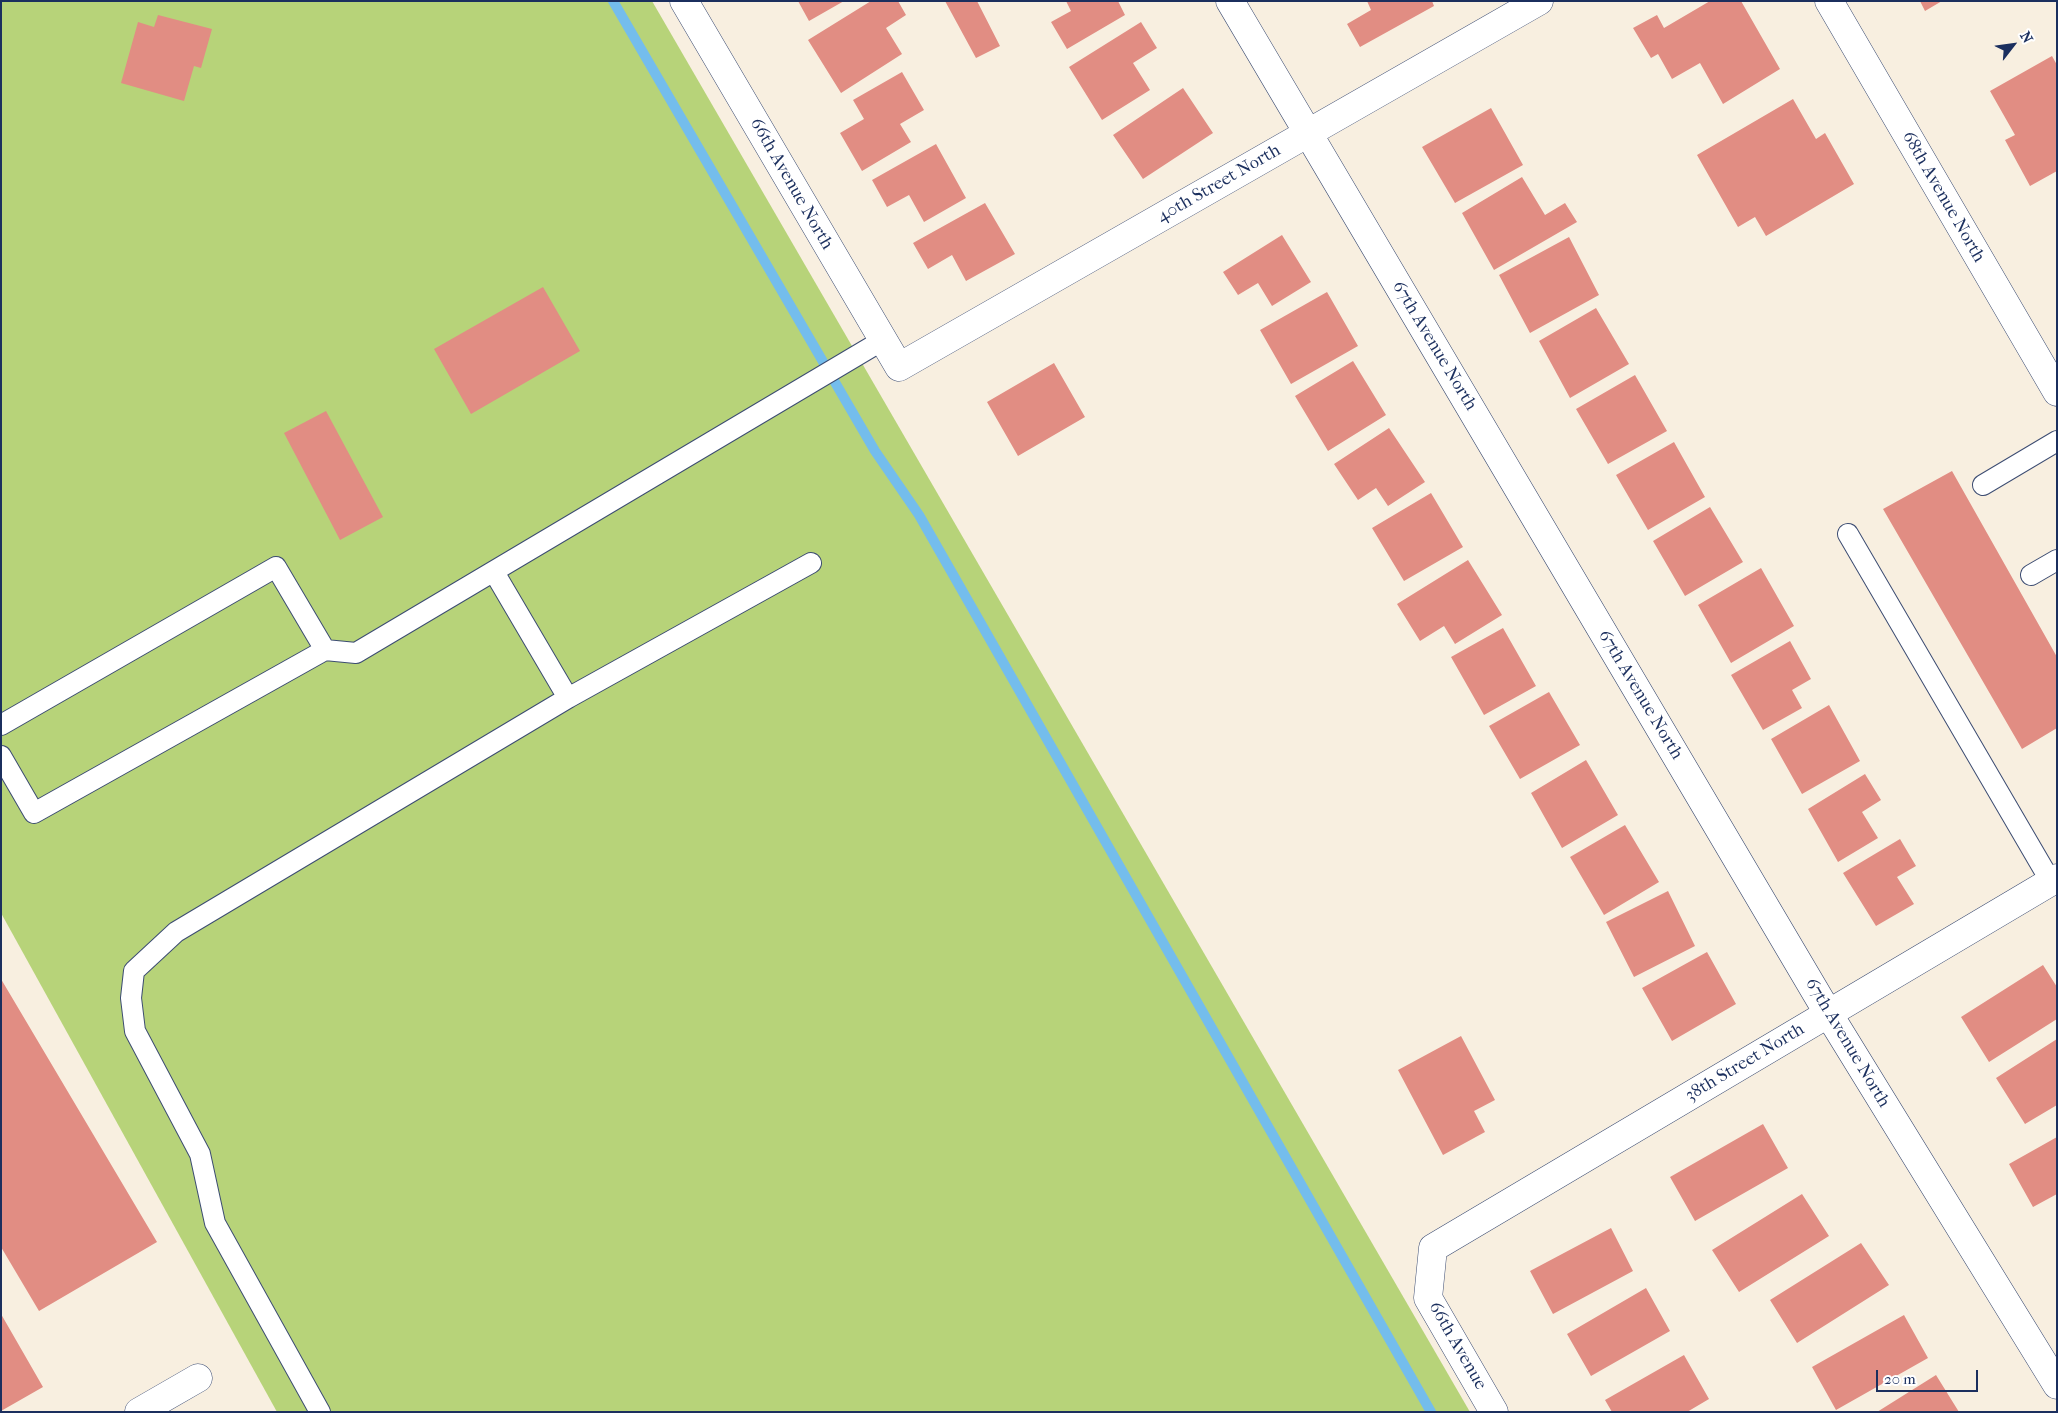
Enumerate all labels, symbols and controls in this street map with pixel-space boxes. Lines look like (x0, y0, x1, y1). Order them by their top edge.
north arrow (1988, 20, 2038, 70)
text: N (2016, 28, 2036, 46)
street label: 66th Avenue North (745, 114, 837, 254)
street label: 68th Avenue North (1897, 128, 1989, 266)
street label: 40th Street North (1153, 140, 1285, 228)
street label: 67th Avenue North (1387, 277, 1481, 415)
street label: 67th Avenue North (1593, 626, 1687, 764)
street label: 67th Avenue North (1800, 974, 1894, 1112)
street label: 38th Street North (1682, 1019, 1808, 1107)
street label: 66th Avenue (1423, 1298, 1491, 1394)
scale bar (1878, 1360, 1980, 1392)
text: 20 m (1884, 1370, 1916, 1388)

